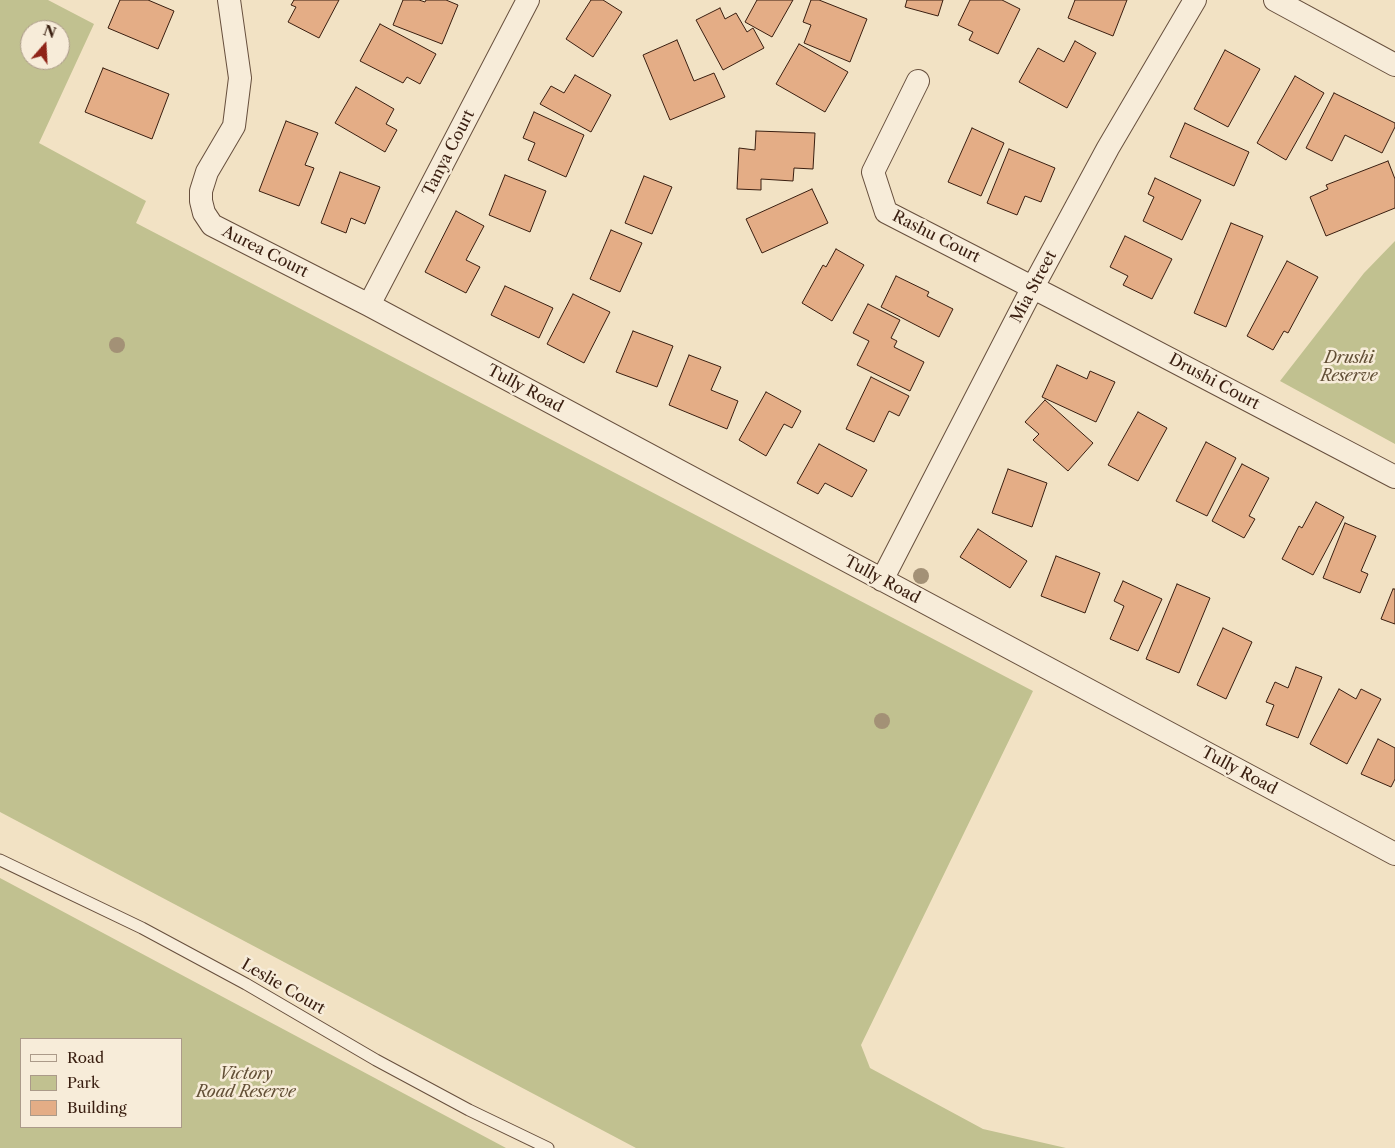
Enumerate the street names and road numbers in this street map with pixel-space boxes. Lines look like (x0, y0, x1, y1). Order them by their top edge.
street label: Tanya Court (419, 107, 479, 199)
street label: Rashu Court (889, 207, 983, 267)
street label: Aurea Court (219, 222, 311, 282)
street label: Mia Street (1007, 248, 1061, 326)
street label: Drushi Court (1165, 350, 1263, 414)
street label: Tully Road (484, 361, 566, 417)
street label: Tully Road (841, 552, 923, 608)
street label: Tully Road (1198, 743, 1280, 799)
street label: Leslie Court (238, 955, 328, 1019)

